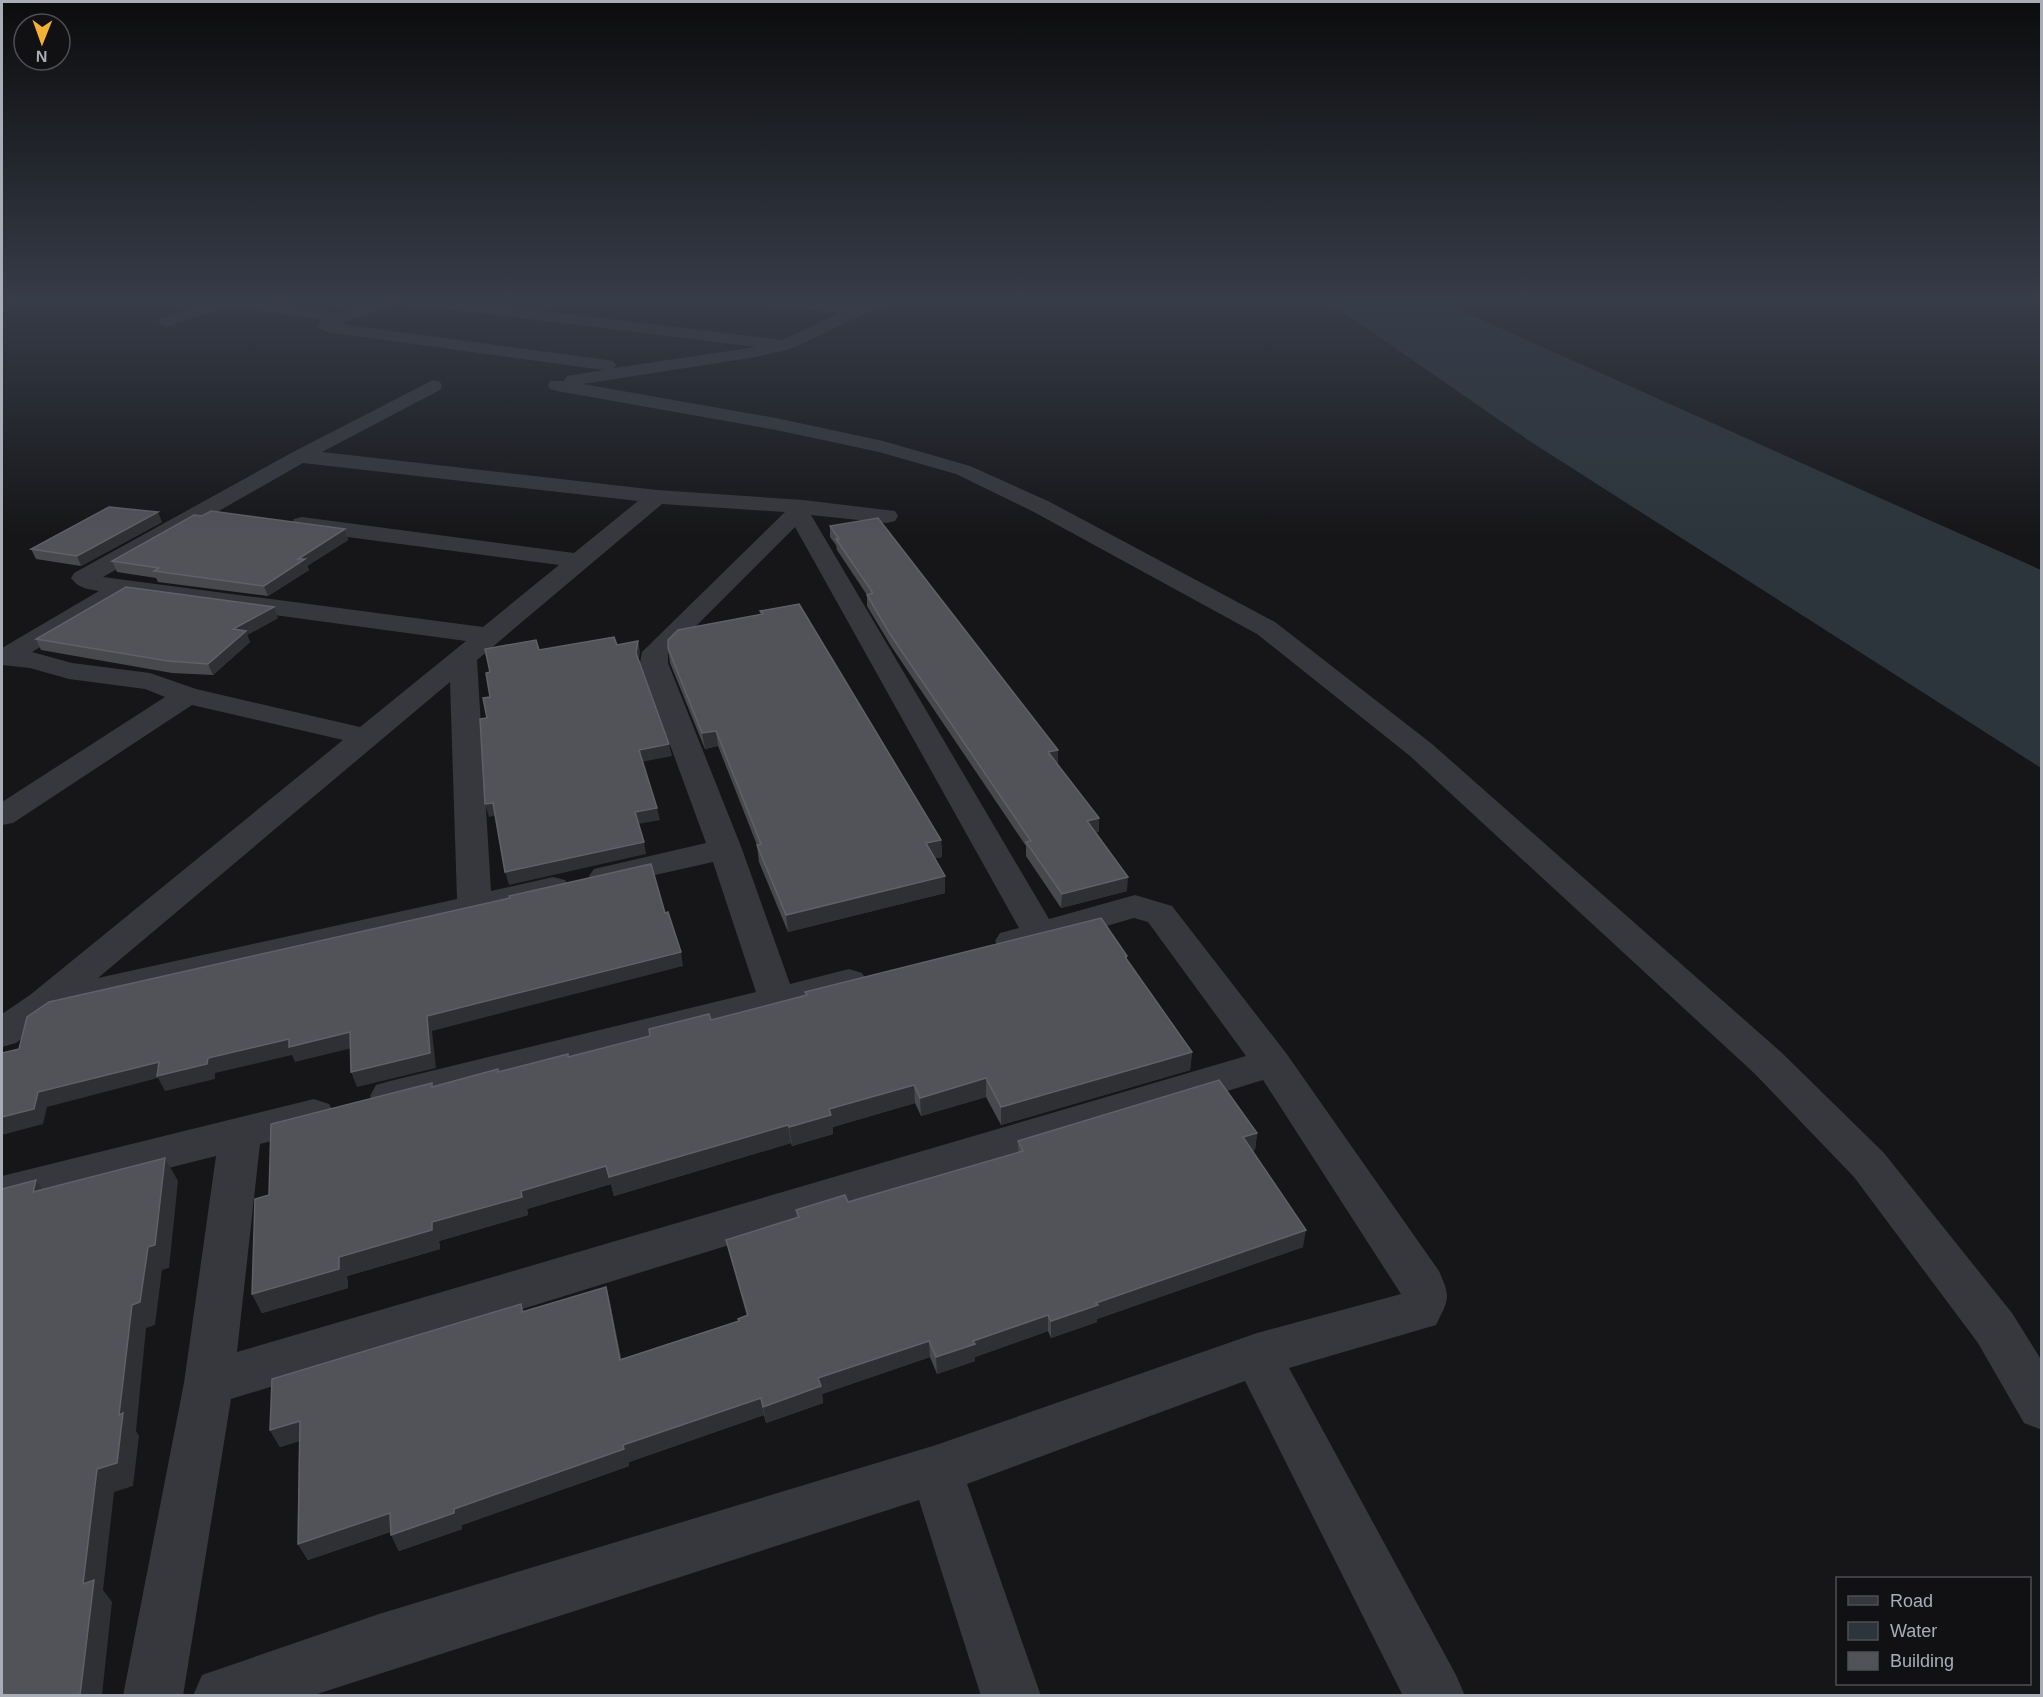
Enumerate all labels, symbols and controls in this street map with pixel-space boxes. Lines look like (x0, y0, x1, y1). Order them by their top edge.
north arrow (12, 12, 72, 72)
text: N (36, 48, 48, 65)
legend (1836, 1577, 2031, 1685)
text: Road (1890, 1591, 1933, 1611)
text: Water (1890, 1621, 1937, 1641)
text: Building (1890, 1651, 1954, 1671)

